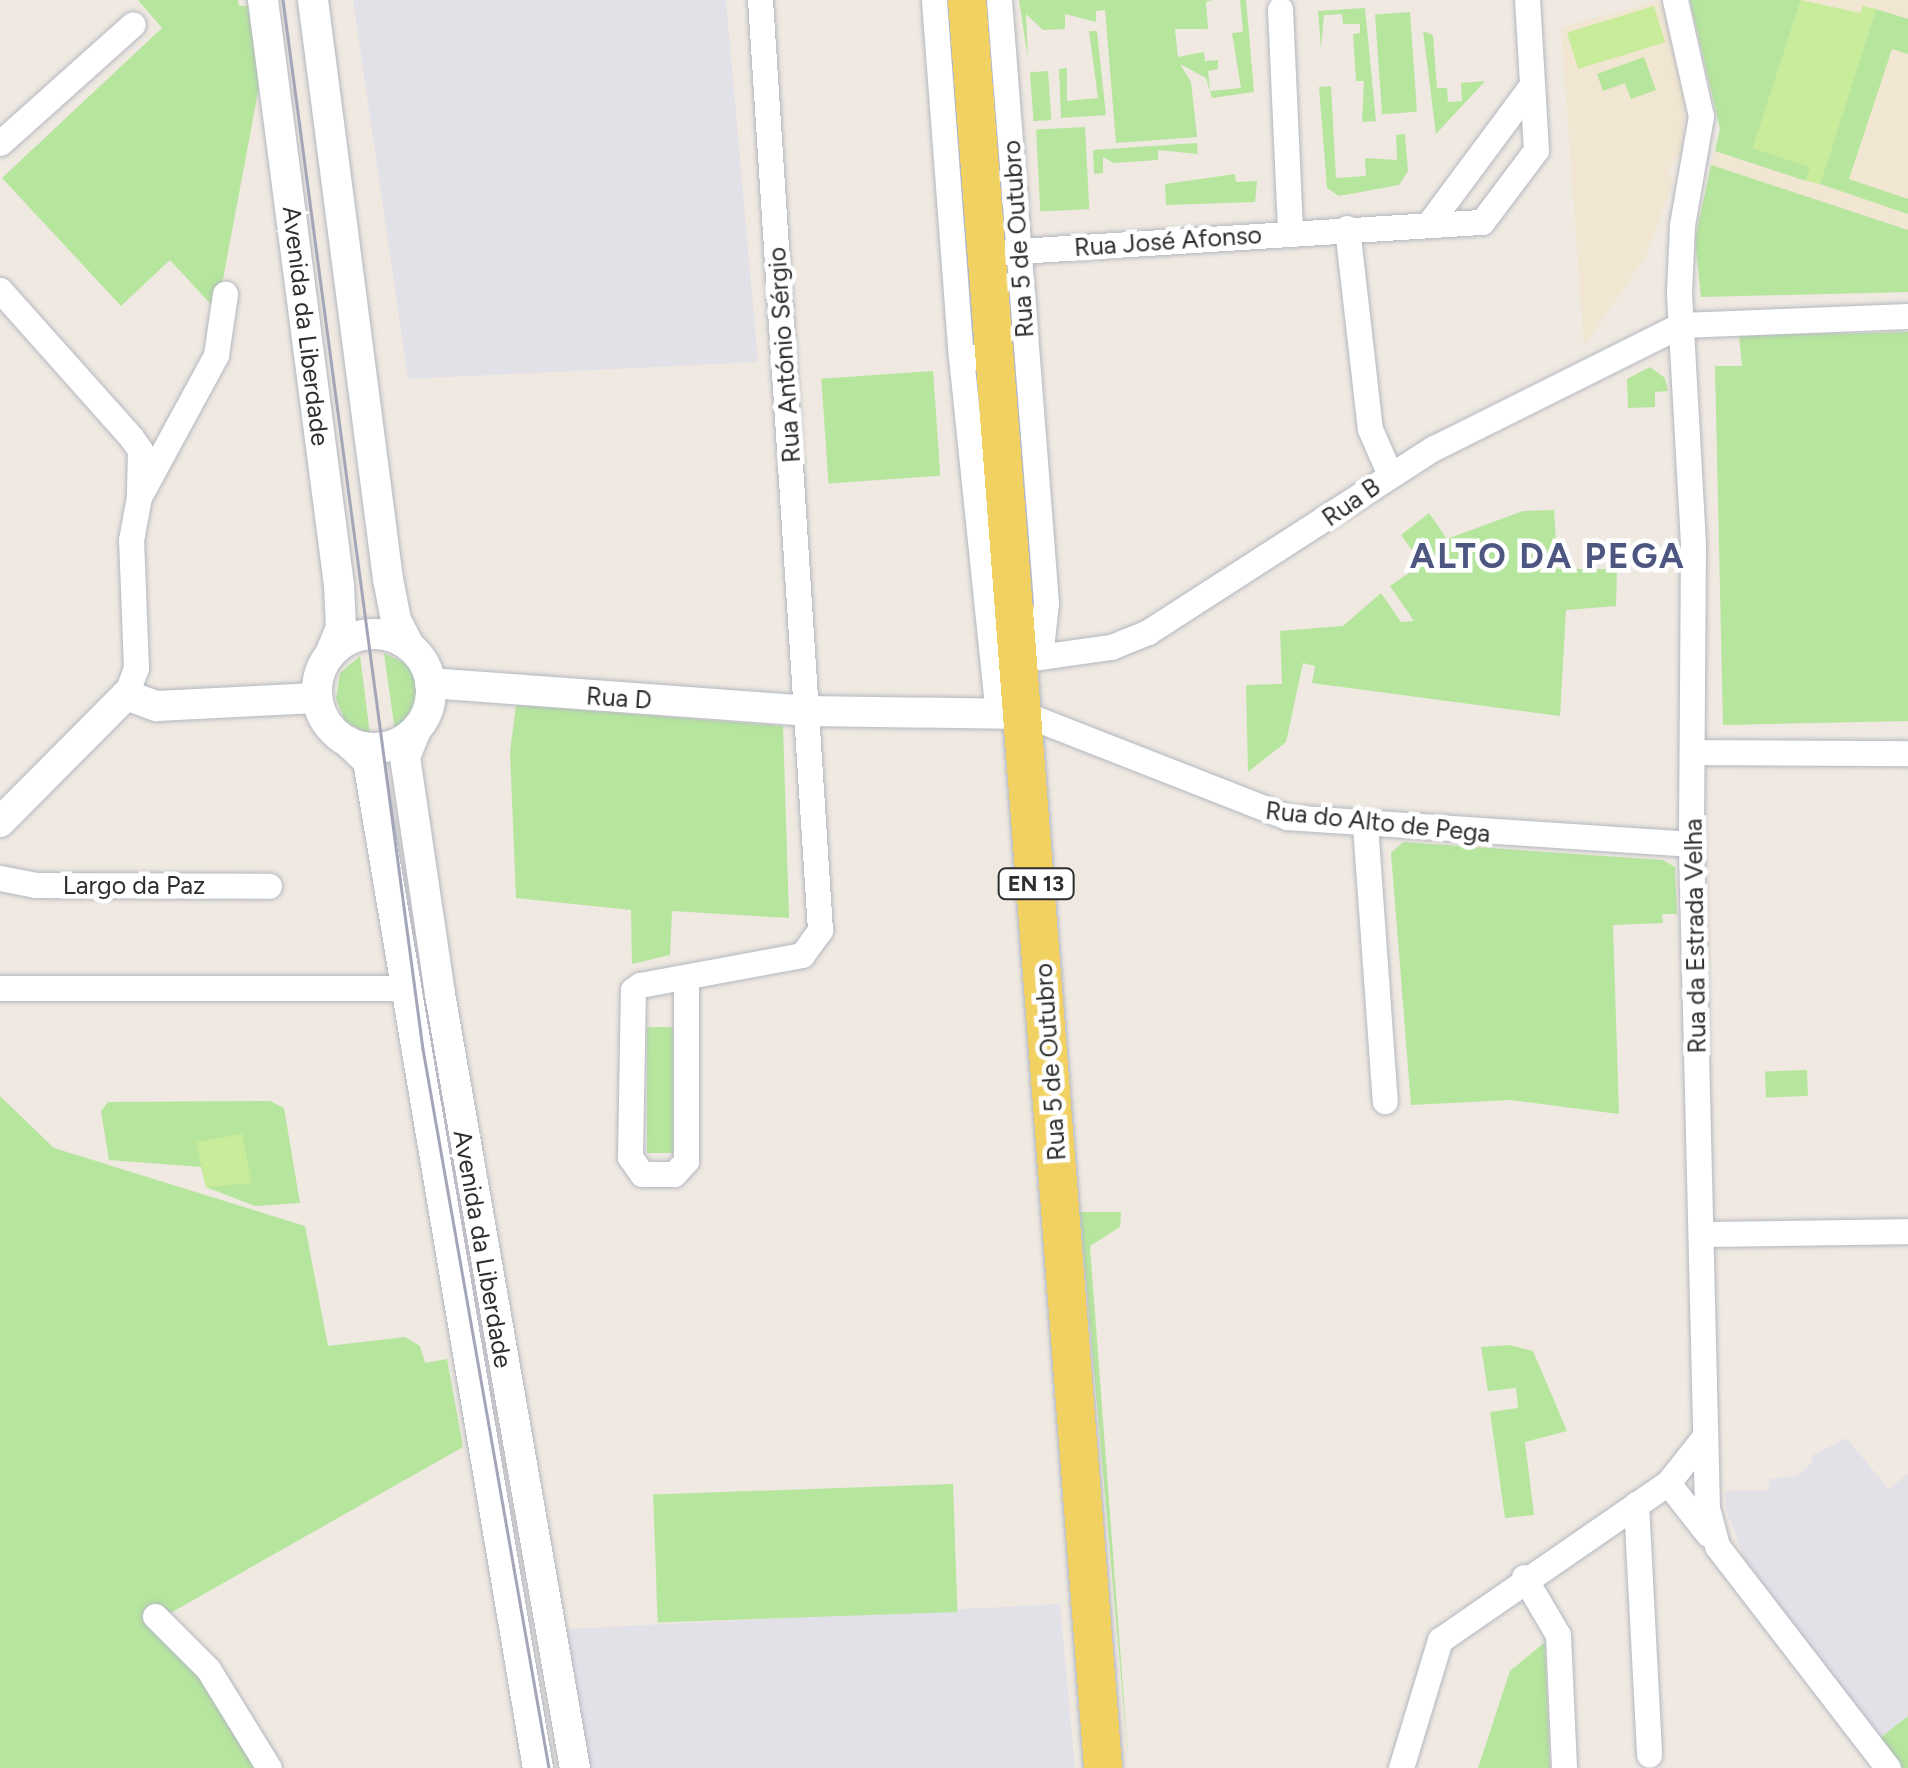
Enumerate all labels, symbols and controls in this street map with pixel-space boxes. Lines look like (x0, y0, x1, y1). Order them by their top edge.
street label: Rua 5 de Outubro (996, 139, 1040, 339)
street label: Avenida da Liberdade (276, 204, 336, 448)
street label: Rua José Afonso (1073, 219, 1263, 263)
street label: Rua António Sérgio (761, 246, 807, 464)
street label: Rua B (1316, 471, 1386, 533)
district label: ALTO DA PEGA (1410, 535, 1686, 577)
street label: Rua D (585, 681, 653, 715)
street label: Rua do Alto de Pega (1264, 795, 1492, 849)
street label: Rua da Estrada Velha (1678, 818, 1712, 1054)
road number: EN 13 (996, 867, 1076, 901)
street label: Largo da Paz (63, 870, 205, 900)
street label: Rua 5 de Outubro (1028, 962, 1072, 1162)
street label: Avenida da Liberdade (447, 1128, 519, 1370)

